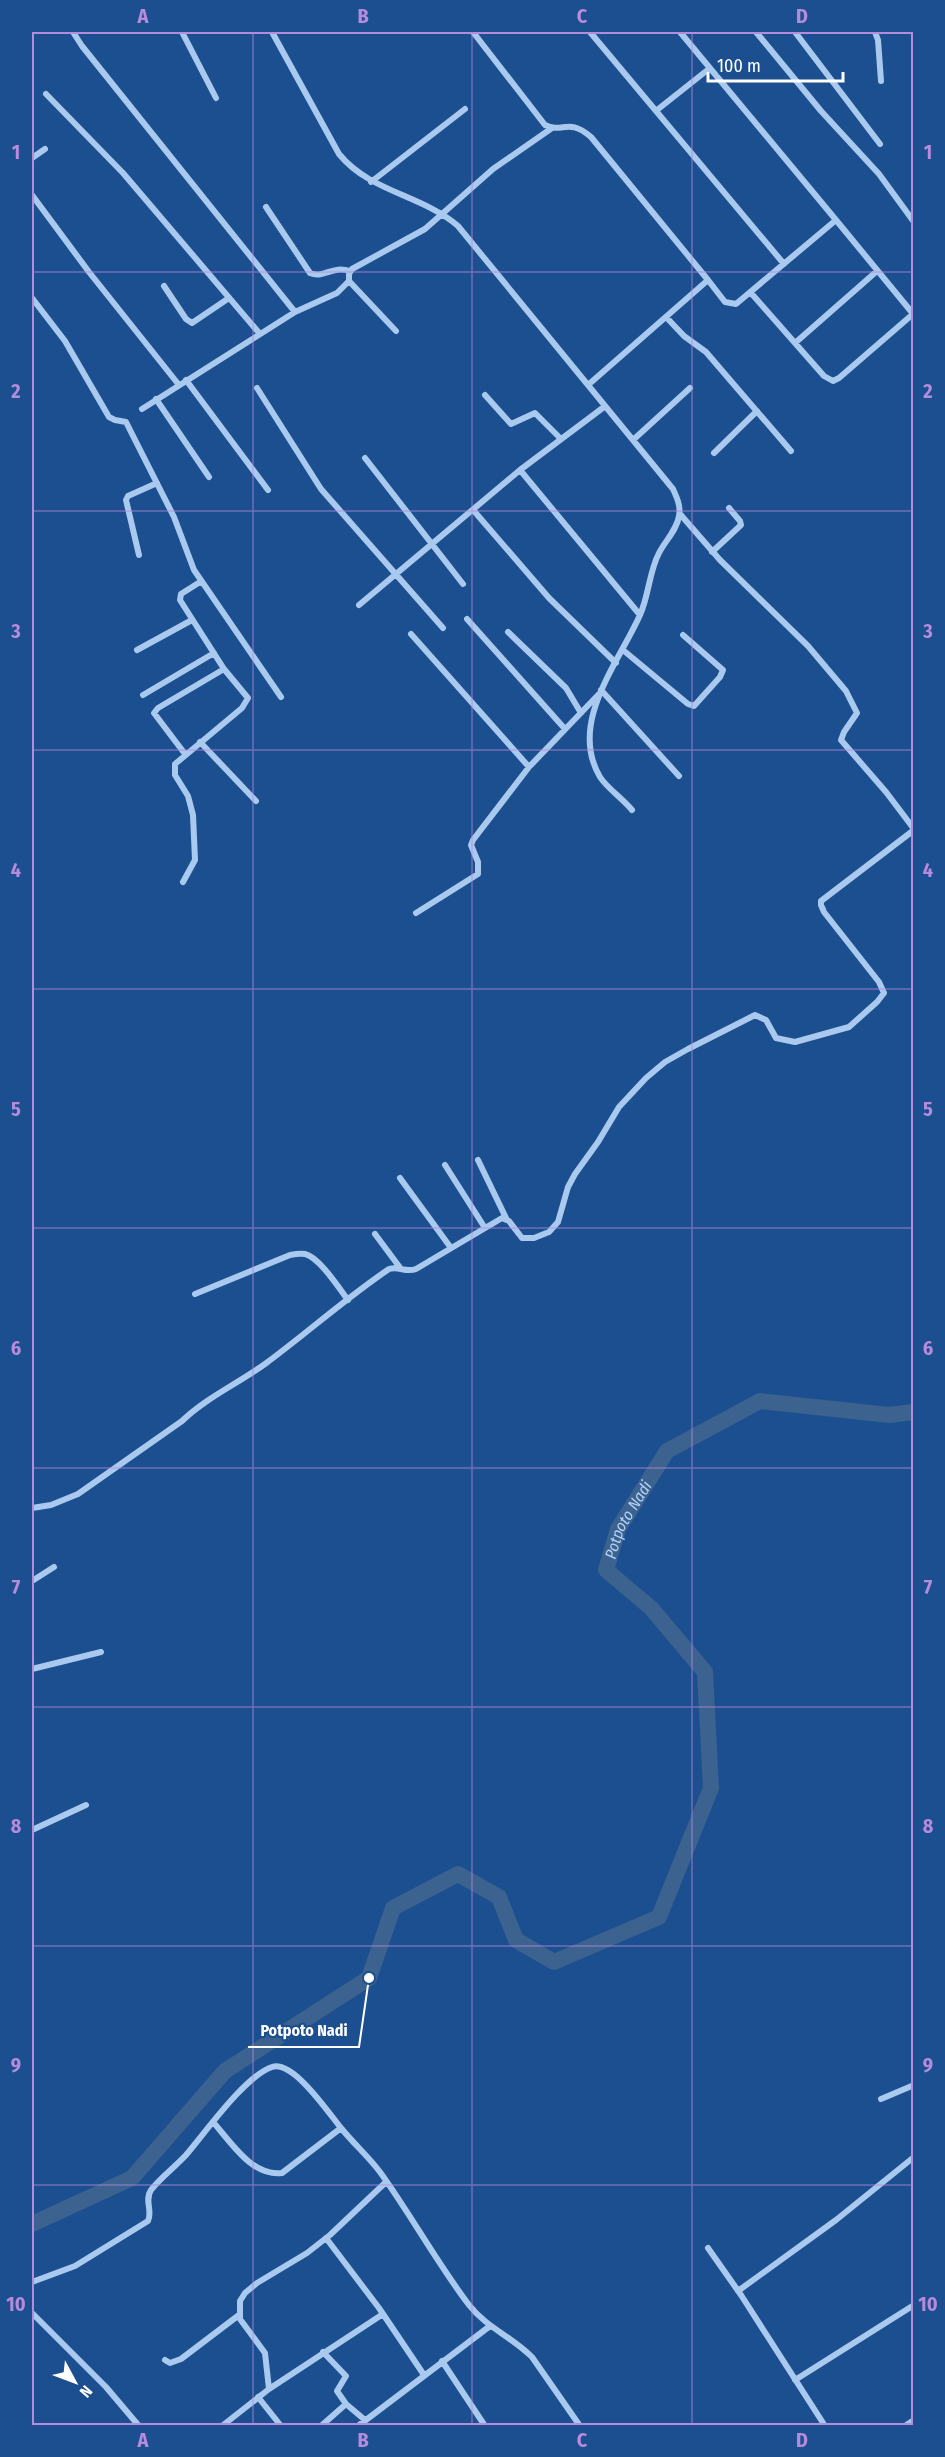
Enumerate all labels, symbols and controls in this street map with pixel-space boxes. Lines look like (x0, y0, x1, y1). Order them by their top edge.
text: A (137, 4, 150, 28)
text: B (357, 4, 369, 28)
text: C (577, 4, 588, 28)
text: D (796, 4, 808, 28)
scale bar (708, 45, 843, 83)
text: 100 m (717, 55, 761, 77)
text: 1 (12, 140, 20, 164)
text: 1 (924, 140, 932, 164)
text: 2 (10, 379, 21, 403)
text: 2 (922, 379, 933, 403)
text: 3 (10, 619, 21, 643)
text: 3 (922, 619, 933, 643)
text: 4 (11, 858, 21, 882)
text: 4 (923, 858, 933, 882)
text: 5 (11, 1097, 21, 1121)
text: 5 (923, 1097, 933, 1121)
text: 6 (11, 1336, 21, 1360)
text: 6 (923, 1336, 933, 1360)
water label: Potpoto Nadi (600, 1477, 655, 1561)
text: 7 (12, 1575, 21, 1599)
text: 7 (924, 1575, 933, 1599)
text: 8 (11, 1814, 22, 1838)
text: 8 (923, 1814, 934, 1838)
callout: Potpoto Nadi (248, 2013, 359, 2047)
text: Potpoto Nadi (260, 2021, 348, 2040)
text: 9 (11, 2053, 21, 2077)
text: 9 (923, 2053, 933, 2077)
text: 10 (6, 2292, 26, 2316)
text: 10 (918, 2292, 938, 2316)
north arrow (45, 2352, 105, 2412)
text: N (76, 2382, 96, 2401)
text: A (137, 2428, 150, 2452)
text: B (357, 2428, 369, 2452)
text: C (577, 2428, 588, 2452)
text: D (796, 2428, 808, 2452)

